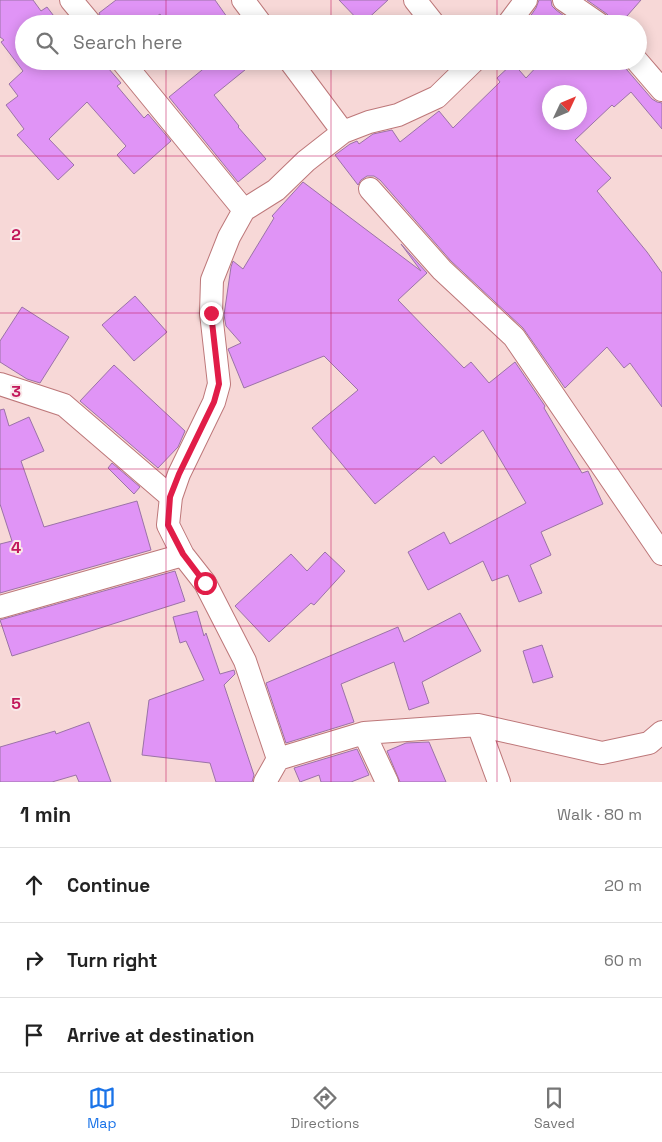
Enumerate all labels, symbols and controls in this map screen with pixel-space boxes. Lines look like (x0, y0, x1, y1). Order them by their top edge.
search box (15, 15, 647, 70)
icon: search (33, 29, 61, 57)
text: Search here (73, 30, 183, 55)
north arrow (542, 85, 587, 130)
text: 2 (11, 224, 21, 245)
route end (200, 302, 223, 325)
text: 3 (11, 381, 21, 402)
text: 4 (11, 537, 21, 558)
route start (194, 572, 217, 595)
text: 5 (11, 693, 21, 714)
text: 1 min (20, 801, 71, 828)
text: Walk · 80 m (557, 804, 642, 825)
icon: ahead (20, 871, 48, 899)
text: Continue (67, 873, 150, 898)
text: 20 m (604, 875, 642, 896)
icon: right (20, 946, 48, 974)
text: Turn right (67, 948, 157, 973)
text: 60 m (604, 950, 642, 971)
icon: arrive (20, 1021, 48, 1049)
text: Arrive at destination (67, 1023, 255, 1048)
tab: Map (87, 1084, 116, 1132)
tab: Directions (291, 1084, 359, 1132)
tab: Saved (534, 1084, 575, 1132)

